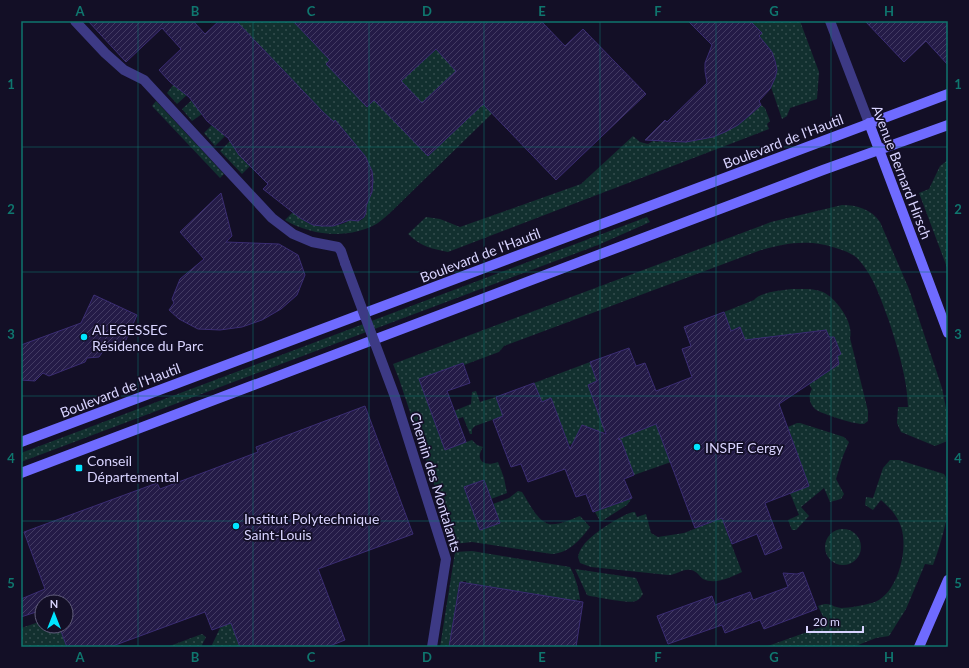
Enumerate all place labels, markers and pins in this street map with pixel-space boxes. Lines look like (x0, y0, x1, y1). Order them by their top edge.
place label: ALEGESSEC Résidence du Parc (92, 321, 204, 354)
marker: ALEGESSEC Résidence du Parc (79, 332, 89, 342)
place label: INSPE Cergy (705, 439, 784, 456)
marker: INSPE Cergy (692, 442, 702, 452)
place label: Conseil Départemental (87, 452, 179, 485)
marker: Conseil Départemental (74, 463, 84, 473)
place label: Institut Polytechnique Saint-Louis (244, 510, 379, 543)
marker: Institut Polytechnique Saint-Louis (231, 521, 241, 531)

